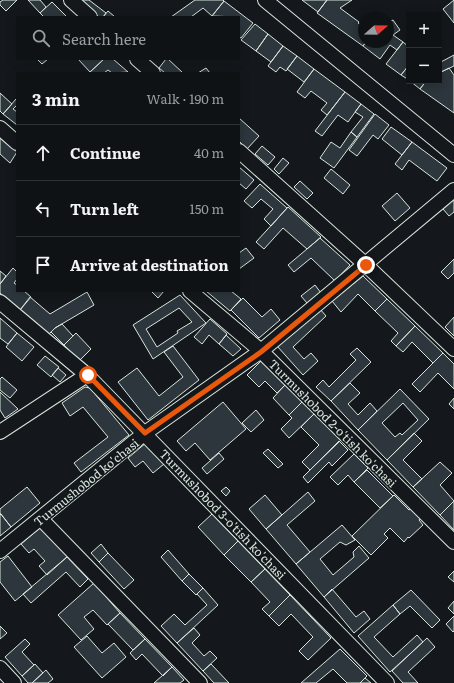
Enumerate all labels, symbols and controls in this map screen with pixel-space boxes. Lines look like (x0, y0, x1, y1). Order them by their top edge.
north arrow (358, 12, 394, 48)
map controls (406, 12, 442, 84)
button: + (406, 12, 442, 48)
search box (16, 16, 240, 60)
icon: search (30, 27, 52, 49)
text: Search here (62, 27, 146, 50)
button: − (406, 48, 442, 84)
text: 3 min (32, 86, 80, 111)
text: Walk · 190 m (146, 89, 224, 108)
text: Continue (70, 141, 140, 164)
icon: ahead (32, 142, 54, 164)
text: 40 m (194, 143, 224, 162)
text: Turn left (70, 197, 139, 220)
icon: left (32, 198, 54, 220)
text: 150 m (189, 199, 224, 218)
text: Arrive at destination (70, 253, 229, 276)
icon: arrive (32, 254, 54, 276)
route end (357, 256, 375, 274)
street label: Turmushobod 2-o'tish ko'chasi (265, 355, 401, 491)
route start (79, 366, 97, 384)
street label: Turmushobod ko'chasi (29, 434, 143, 530)
street label: Turmushobod 3-o'tish ko'chasi (156, 445, 290, 583)

